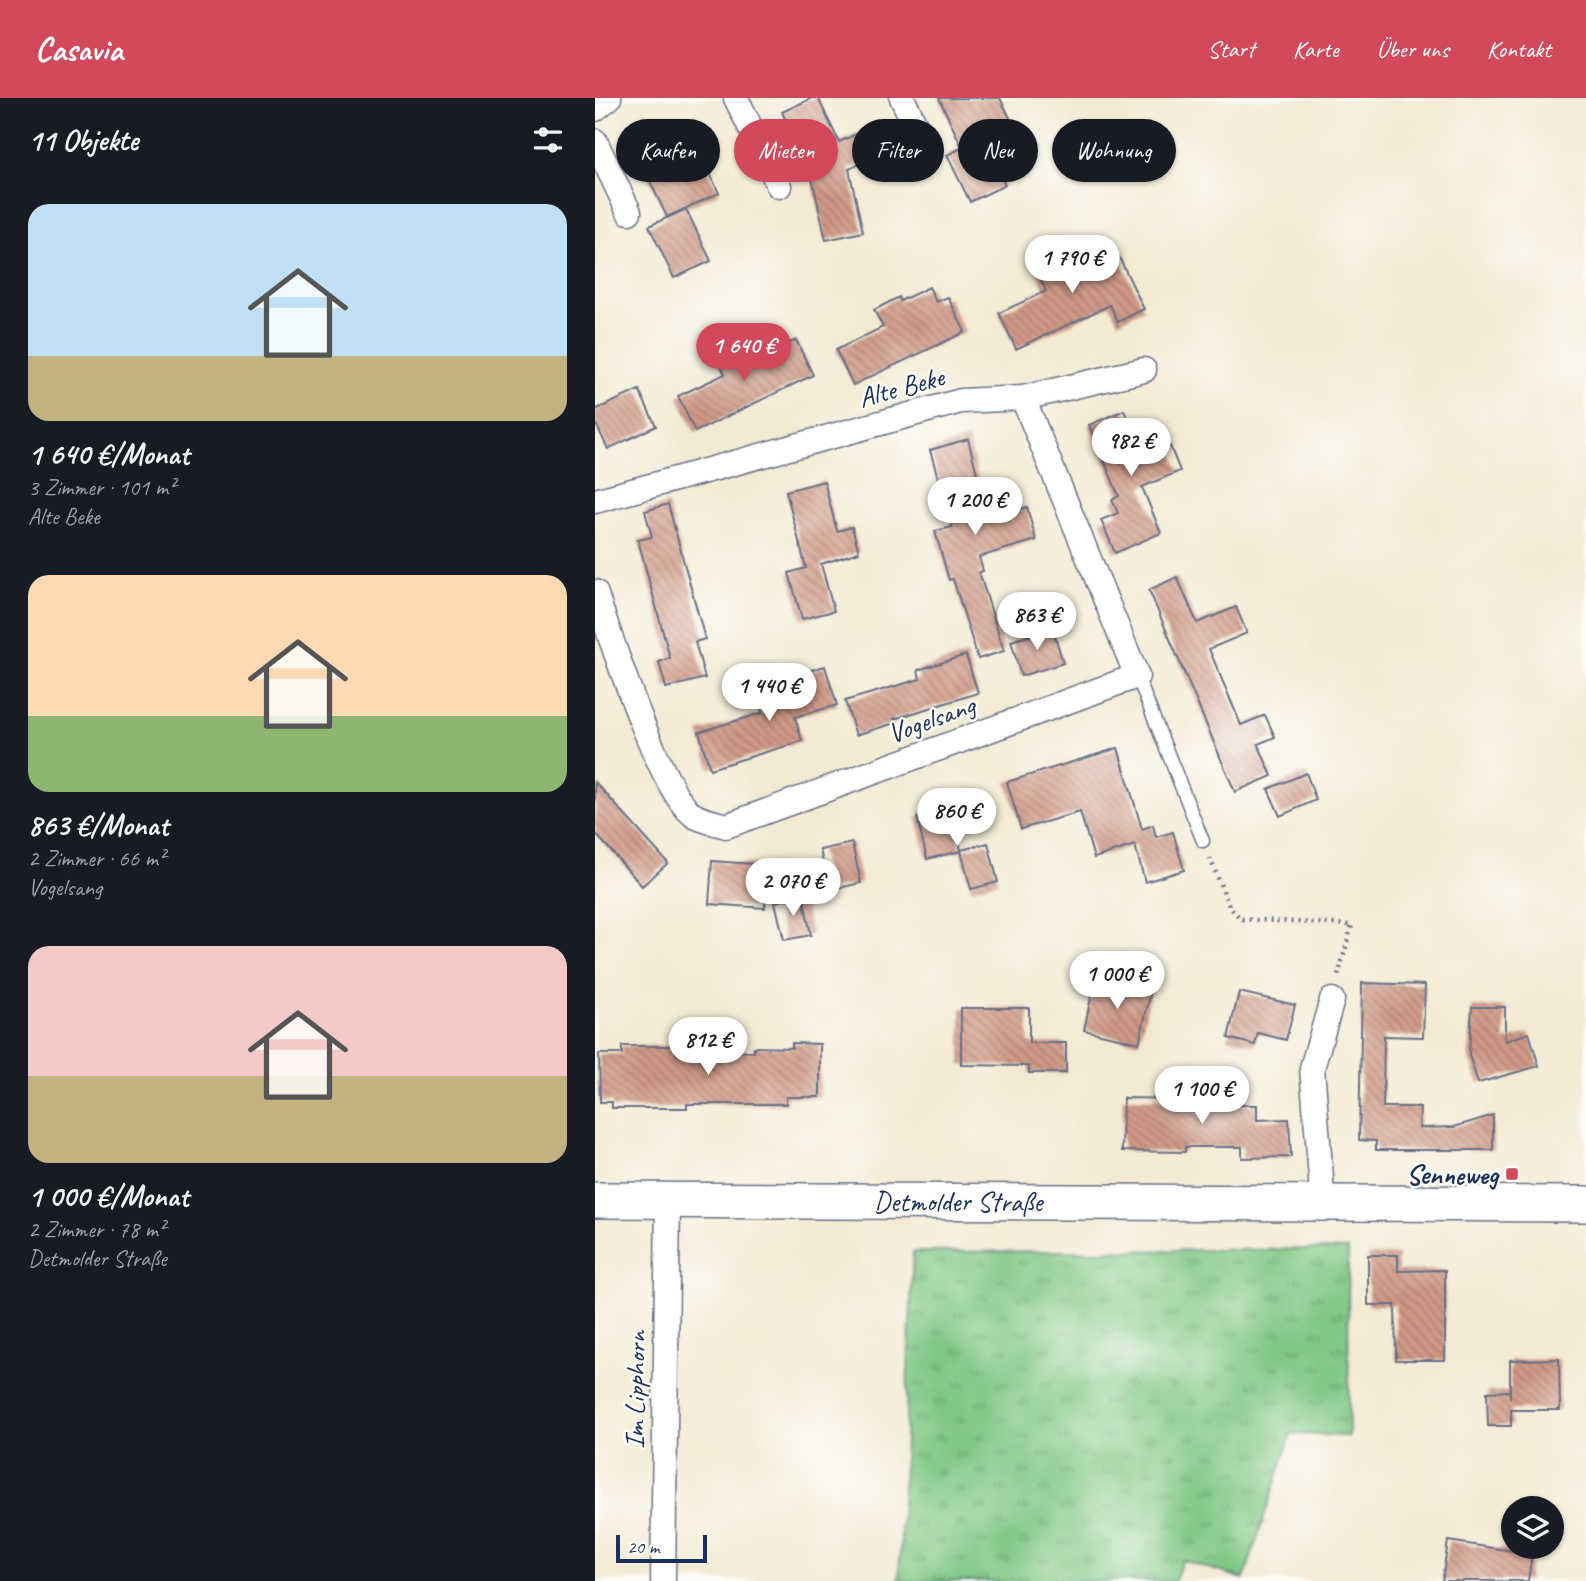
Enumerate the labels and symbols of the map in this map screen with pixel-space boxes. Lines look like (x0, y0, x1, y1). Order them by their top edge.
pin: 1 790 € (1007, 236, 1137, 295)
pin: 1 640 € (679, 324, 809, 383)
street label: Alte Beke (854, 358, 949, 415)
pin: 982 € (1082, 418, 1180, 478)
pin: 1 200 € (910, 478, 1040, 537)
pin: 863 € (988, 592, 1086, 652)
pin: 1 440 € (704, 664, 834, 723)
street label: Vogelsang (883, 686, 981, 751)
pin: 860 € (908, 788, 1006, 848)
pin: 2 070 € (728, 858, 858, 918)
pin: 1 000 € (1052, 951, 1182, 1011)
pin: 812 € (659, 1018, 757, 1077)
pin: 1 100 € (1137, 1066, 1267, 1126)
place label: Senneweg (1406, 1157, 1500, 1192)
marker: Senneweg (1504, 1166, 1520, 1182)
street label: Detmolder Straße (874, 1184, 1044, 1219)
street label: Im Lipphorn (616, 1329, 654, 1449)
scale bar (616, 1532, 707, 1564)

